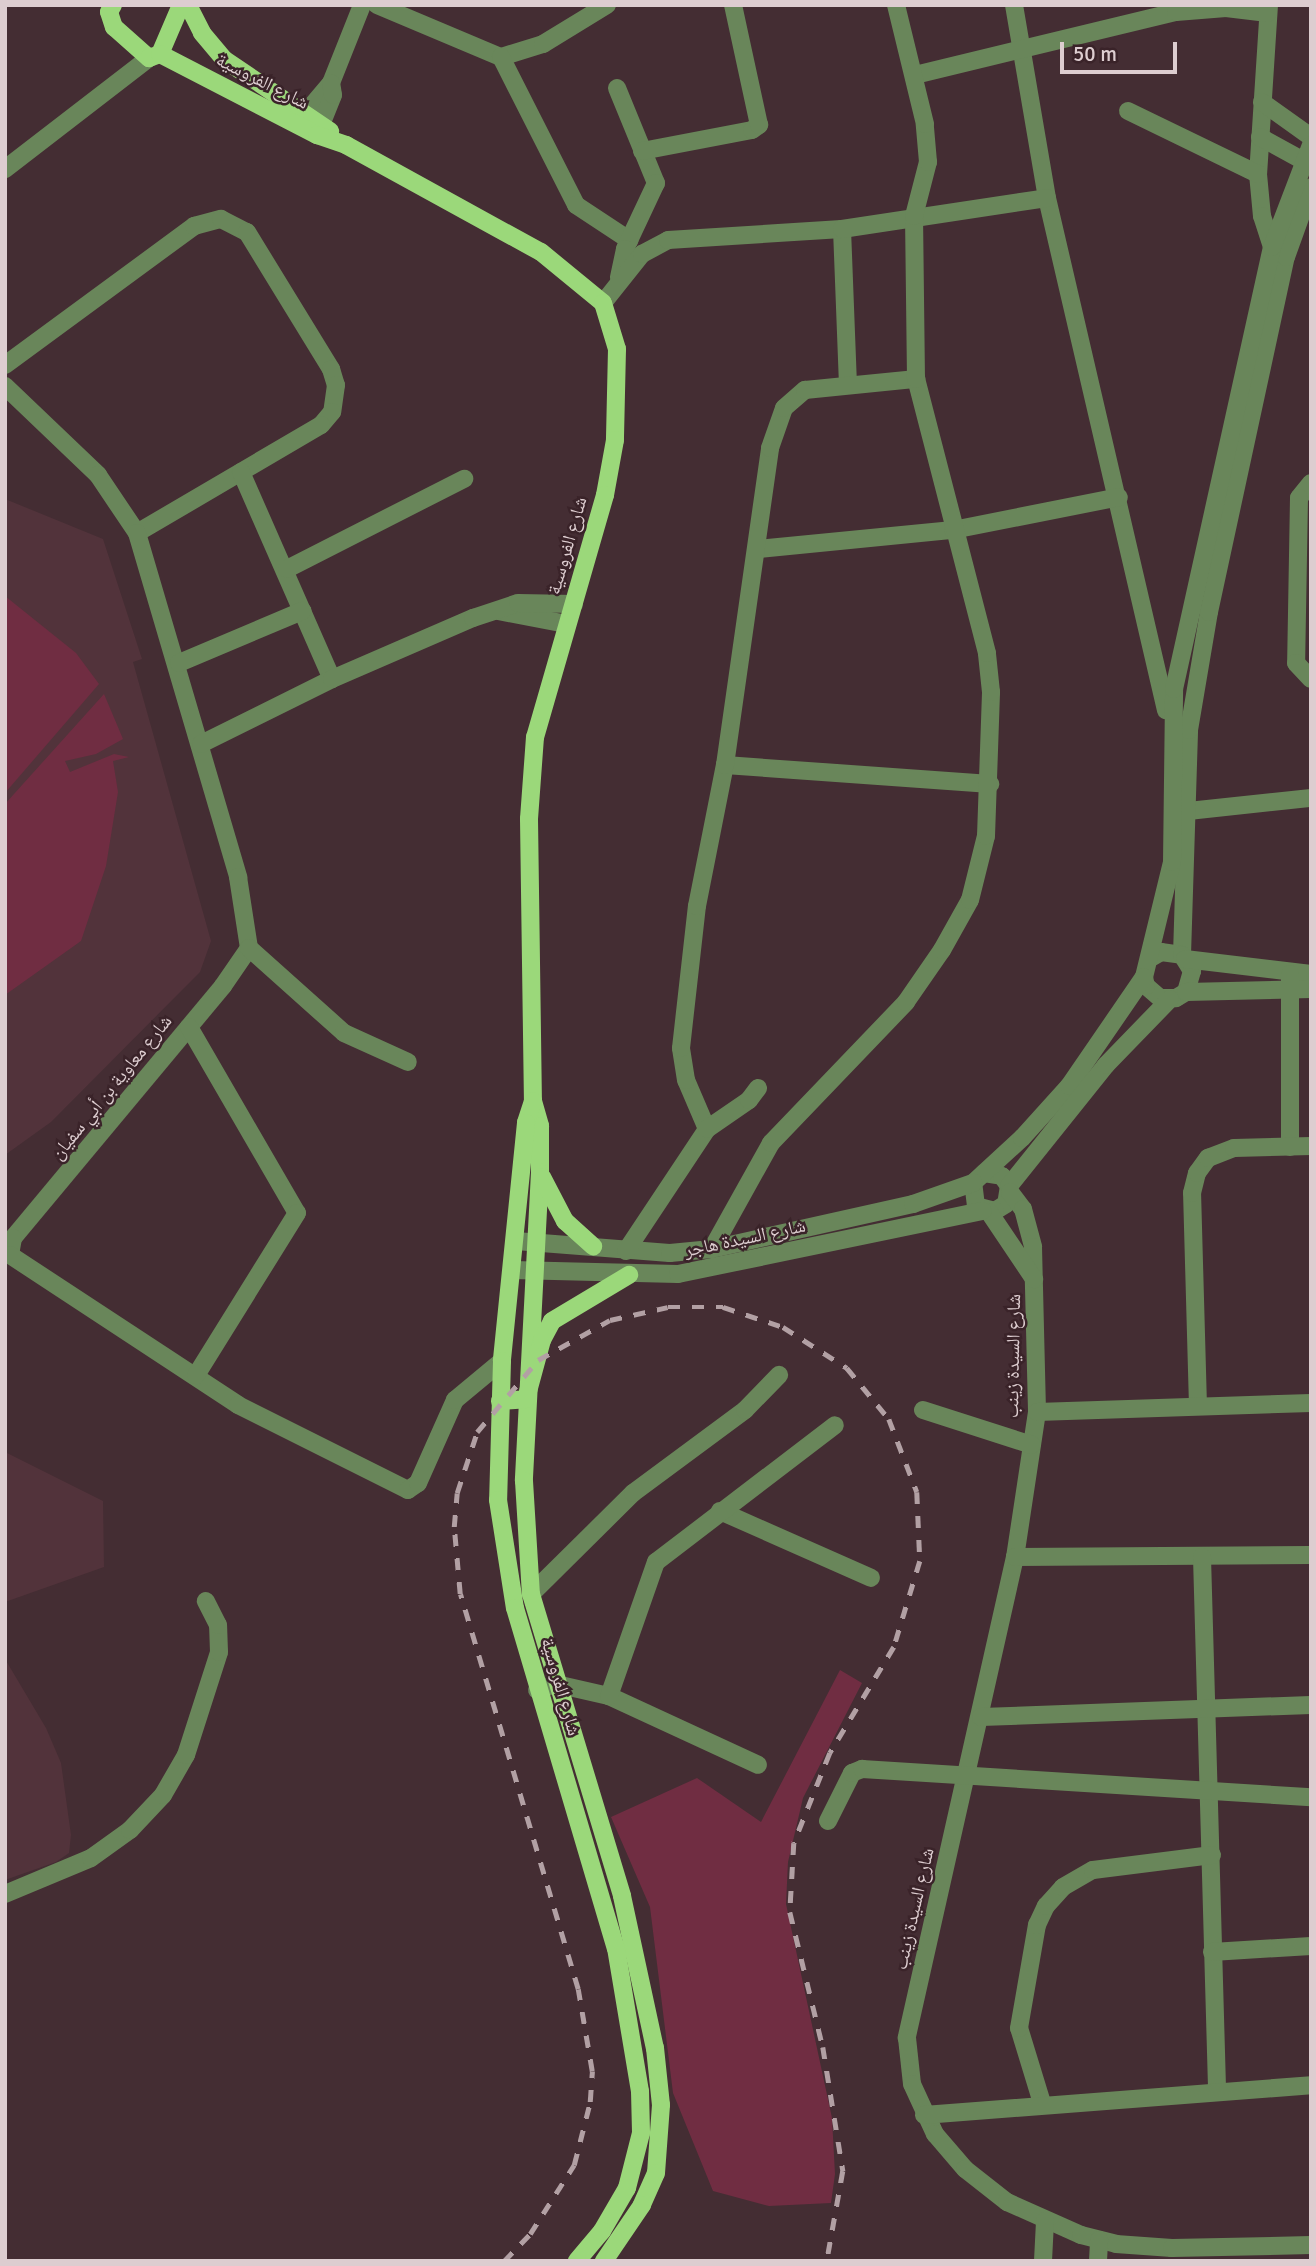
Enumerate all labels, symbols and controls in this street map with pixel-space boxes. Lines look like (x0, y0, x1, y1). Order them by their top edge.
scale bar (1064, 28, 1181, 72)
text: 50 m (1073, 41, 1117, 67)
street label: شارع الفروسية (212, 49, 312, 115)
street label: شارع الفروسية (543, 494, 593, 598)
street label: شارع معاوية بن أبي سفيان (47, 1011, 177, 1165)
street label: شارع السيدة هاجر (682, 1215, 808, 1263)
street label: شارع السيدة زينب (1002, 1294, 1026, 1418)
street label: شارع الفروسية (535, 1635, 585, 1739)
street label: شارع السيدة زينب (890, 1846, 940, 1972)

